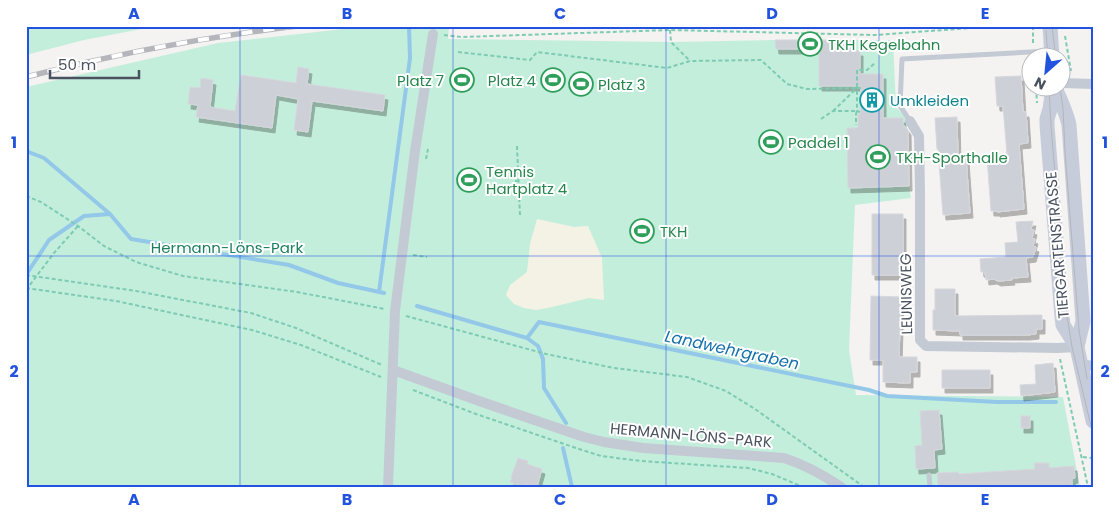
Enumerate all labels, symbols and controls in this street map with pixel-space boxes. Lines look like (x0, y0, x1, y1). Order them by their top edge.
text: A (128, 2, 140, 25)
text: B (342, 2, 352, 25)
text: C (554, 2, 566, 25)
text: D (766, 2, 778, 25)
text: E (981, 2, 989, 25)
sports icon: TKH Kegelbahn (797, 31, 823, 57)
place label: TKH Kegelbahn (828, 34, 940, 55)
scale bar (50, 48, 139, 80)
north arrow (1022, 48, 1072, 98)
text: 50 m (58, 54, 96, 75)
sports icon: Platz 7 (449, 67, 475, 93)
sports icon: Platz 4 (540, 67, 566, 93)
place label: Platz 7 (397, 70, 444, 91)
place label: Platz 4 (488, 70, 536, 91)
sports icon: Platz 3 (568, 71, 594, 97)
text: N (1031, 72, 1049, 95)
place label: Platz 3 (598, 74, 646, 95)
building icon: Umkleiden (859, 87, 885, 113)
place label: Umkleiden (890, 90, 969, 111)
sports icon: Paddel 1 (758, 129, 784, 155)
text: 1 (11, 131, 17, 154)
text: 1 (1102, 131, 1108, 154)
place label: Paddel 1 (788, 132, 849, 153)
sports icon: TKH-Sporthalle (865, 144, 891, 170)
place label: TKH-Sporthalle (896, 147, 1008, 168)
place label: Tennis Hartplatz 4 (486, 161, 567, 199)
sports icon: Tennis Hartplatz 4 (456, 167, 482, 193)
street label: TIERGARTENSTRASSE (1040, 171, 1074, 319)
sports icon: TKH (629, 218, 655, 244)
place label: TKH (660, 221, 687, 242)
park label: Hermann-Löns-Park (151, 237, 303, 258)
street label: LEUNISWEG (895, 253, 917, 335)
water label: Landwehrgraben (663, 325, 801, 375)
text: 2 (9, 360, 19, 383)
text: 2 (1100, 360, 1110, 383)
street label: HERMANN-LÖNS-PARK (609, 417, 773, 453)
text: A (128, 488, 140, 511)
text: B (342, 488, 352, 511)
text: C (554, 488, 566, 511)
text: D (766, 488, 778, 511)
text: E (981, 488, 989, 511)

